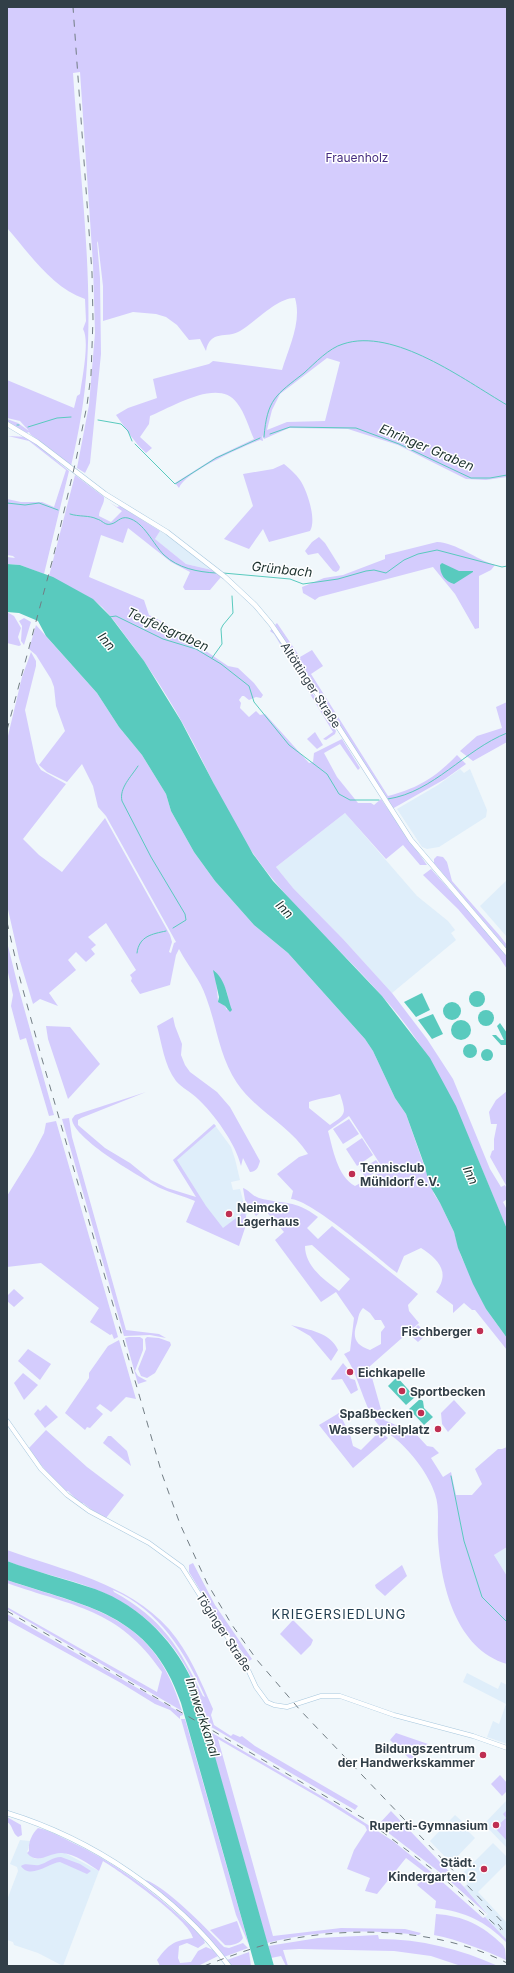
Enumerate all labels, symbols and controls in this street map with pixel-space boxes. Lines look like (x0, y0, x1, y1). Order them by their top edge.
park label: Frauenholz (326, 150, 389, 165)
water label: Ehringer Graben (377, 420, 477, 474)
water label: Grünbach (251, 558, 313, 580)
water label: Teufelsgraben (124, 604, 212, 654)
water label: Inn (95, 629, 119, 654)
street label: Altöttinger Straße (278, 639, 344, 731)
water label: Inn (273, 897, 298, 922)
place label: Tennisclub Mühldorf e.V. (360, 1160, 440, 1189)
water label: Inn (460, 1163, 482, 1187)
marker: Tennisclub Mühldorf e.V. (347, 1169, 357, 1179)
place label: Neimcke Lagerhaus (237, 1200, 299, 1229)
marker: Neimcke Lagerhaus (224, 1209, 234, 1219)
place label: Fischberger (402, 1324, 472, 1339)
marker: Fischberger (475, 1326, 485, 1336)
place label: Eichkapelle (358, 1365, 425, 1380)
marker: Eichkapelle (345, 1367, 355, 1377)
place label: Sportbecken (410, 1384, 485, 1399)
marker: Sportbecken (397, 1386, 407, 1396)
place label: Spaßbecken (340, 1406, 413, 1421)
marker: Spaßbecken (416, 1408, 426, 1418)
place label: Wasserspielplatz (329, 1422, 430, 1437)
marker: Wasserspielplatz (433, 1424, 443, 1434)
street label: Töginger Straße (193, 1590, 255, 1674)
district label: KRIEGERSIEDLUNG (272, 1606, 406, 1622)
water label: Innwerkkanal (183, 1675, 224, 1760)
place label: Bildungszentrum der Handwerkskammer (338, 1741, 475, 1770)
marker: Bildungszentrum der Handwerkskammer (478, 1750, 488, 1760)
place label: Ruperti-Gymnasium (370, 1818, 488, 1833)
marker: Ruperti-Gymnasium (491, 1820, 501, 1830)
place label: Städt. Kindergarten 2 (388, 1855, 476, 1884)
marker: Städt. Kindergarten 2 (479, 1864, 489, 1874)

